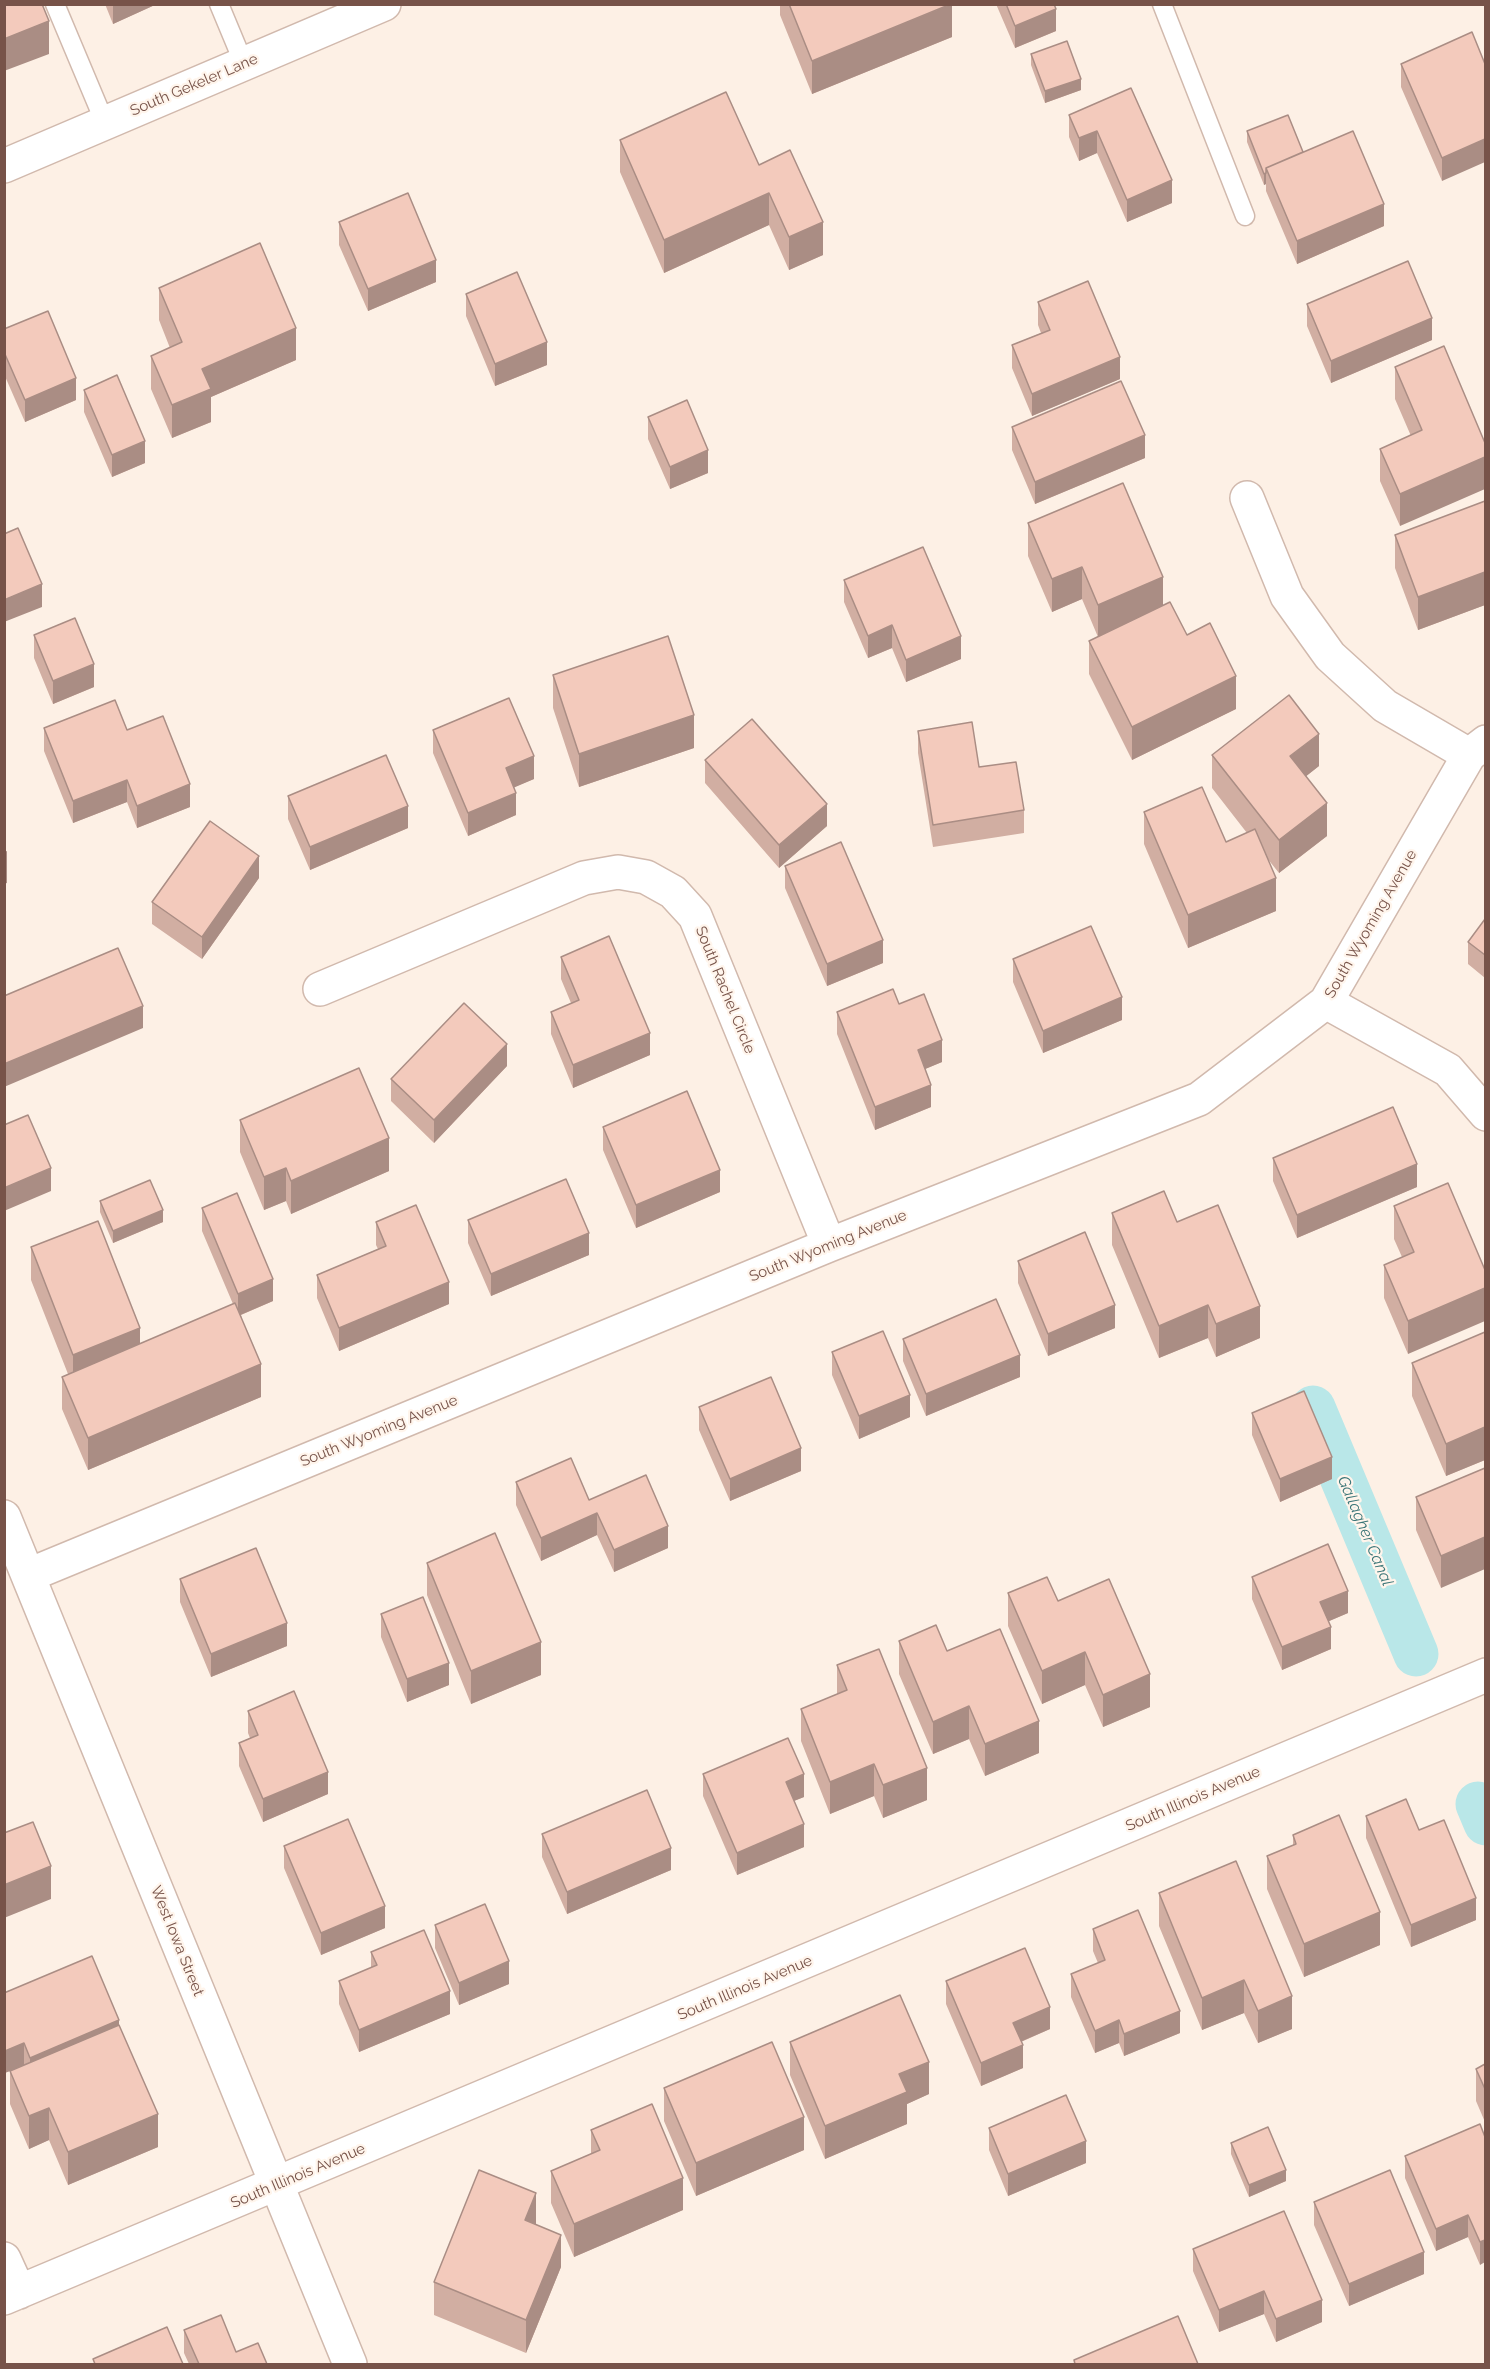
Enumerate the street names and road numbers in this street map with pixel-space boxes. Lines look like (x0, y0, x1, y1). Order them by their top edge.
street label: South Gekeler Lane (127, 50, 261, 120)
street label: South Wyoming Avenue (1321, 847, 1421, 1001)
street label: South Rachel Circle (691, 924, 759, 1056)
street label: South Wyoming Avenue (747, 1206, 909, 1286)
street label: South Wyoming Avenue (298, 1391, 460, 1471)
street label: South Illinois Avenue (1123, 1763, 1263, 1835)
street label: West Iowa Street (147, 1883, 207, 1999)
street label: South Illinois Avenue (675, 1952, 815, 2024)
street label: South Illinois Avenue (228, 2140, 368, 2212)

